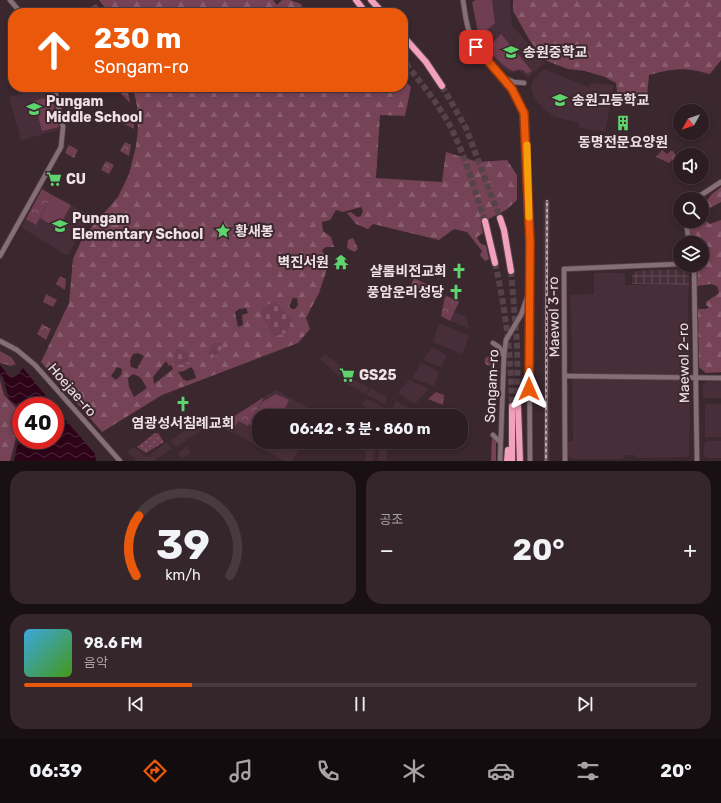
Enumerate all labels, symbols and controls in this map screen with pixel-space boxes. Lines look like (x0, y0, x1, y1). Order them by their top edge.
text: 230 m (94, 22, 181, 55)
icon: ahead (28, 24, 80, 76)
pin (459, 30, 493, 64)
icon: arrive (465, 36, 487, 58)
school or university icon: 송원중학교 (502, 43, 520, 61)
place label: 송원중학교 (523, 44, 588, 61)
text: Songam-ro (94, 56, 189, 78)
school or university icon: 송원고등학교 (551, 91, 569, 109)
place label: 송원고등학교 (572, 92, 649, 109)
place label: Pungam Middle School (46, 93, 142, 126)
school or university icon: Pungam Middle School (25, 100, 43, 118)
north arrow (673, 104, 709, 140)
map controls (673, 104, 709, 272)
building icon: 동명전문요양원 (614, 114, 632, 132)
place label: 동명전문요양원 (578, 134, 668, 151)
button: sound (673, 148, 709, 184)
supermarket icon: CU (45, 170, 63, 188)
place label: CU (66, 171, 86, 188)
button: search (673, 192, 709, 228)
place label: Pungam Elementary School (72, 210, 203, 243)
school or university icon: Pungam Elementary School (51, 217, 69, 235)
place icon: 황새봉 (214, 222, 232, 240)
place label: 황새봉 (235, 223, 274, 240)
button: layers (673, 236, 709, 272)
temple icon: 벽진서원 (332, 253, 350, 271)
place label: 벽진서원 (277, 254, 329, 271)
church icon: 샬롬비전교회 (450, 262, 468, 280)
place label: 샬롬비전교회 (370, 263, 447, 280)
street label: Maewol 3-ro (545, 276, 563, 358)
church icon: 풍암운리성당 (447, 283, 465, 301)
place label: 풍암운리성당 (367, 284, 444, 301)
street label: Maewol 2-ro (675, 323, 693, 403)
street label: Songam-ro (482, 349, 502, 423)
street label: Hoejae-ro (44, 360, 100, 420)
supermarket icon: GS25 (338, 366, 356, 384)
place label: GS25 (359, 367, 397, 384)
position arrow (508, 368, 550, 410)
church icon: 염광성서침례교회 (174, 395, 192, 413)
speed limit sign: 40 (12, 397, 64, 449)
place label: 염광성서침례교회 (131, 415, 235, 432)
text: 06:42 · 3 분 · 860 m (290, 420, 430, 438)
text: 공조 (380, 512, 403, 527)
text: 39 (156, 519, 210, 568)
text: 20° (512, 532, 565, 568)
text: − (380, 537, 394, 564)
text: + (683, 537, 697, 564)
text: km/h (165, 566, 201, 583)
text: 98.6 FM (84, 634, 143, 652)
text: 음악 (84, 655, 108, 670)
icon: previous (125, 693, 147, 715)
icon: pause (349, 693, 371, 715)
icon: next (574, 693, 596, 715)
icon: directions (141, 757, 169, 785)
icon: music (227, 757, 255, 785)
icon: phone (314, 757, 342, 785)
icon: climate (400, 757, 428, 785)
icon: car (487, 757, 515, 785)
icon: filters (574, 757, 602, 785)
text: 06:39 (29, 760, 82, 782)
text: 20° (660, 760, 692, 782)

